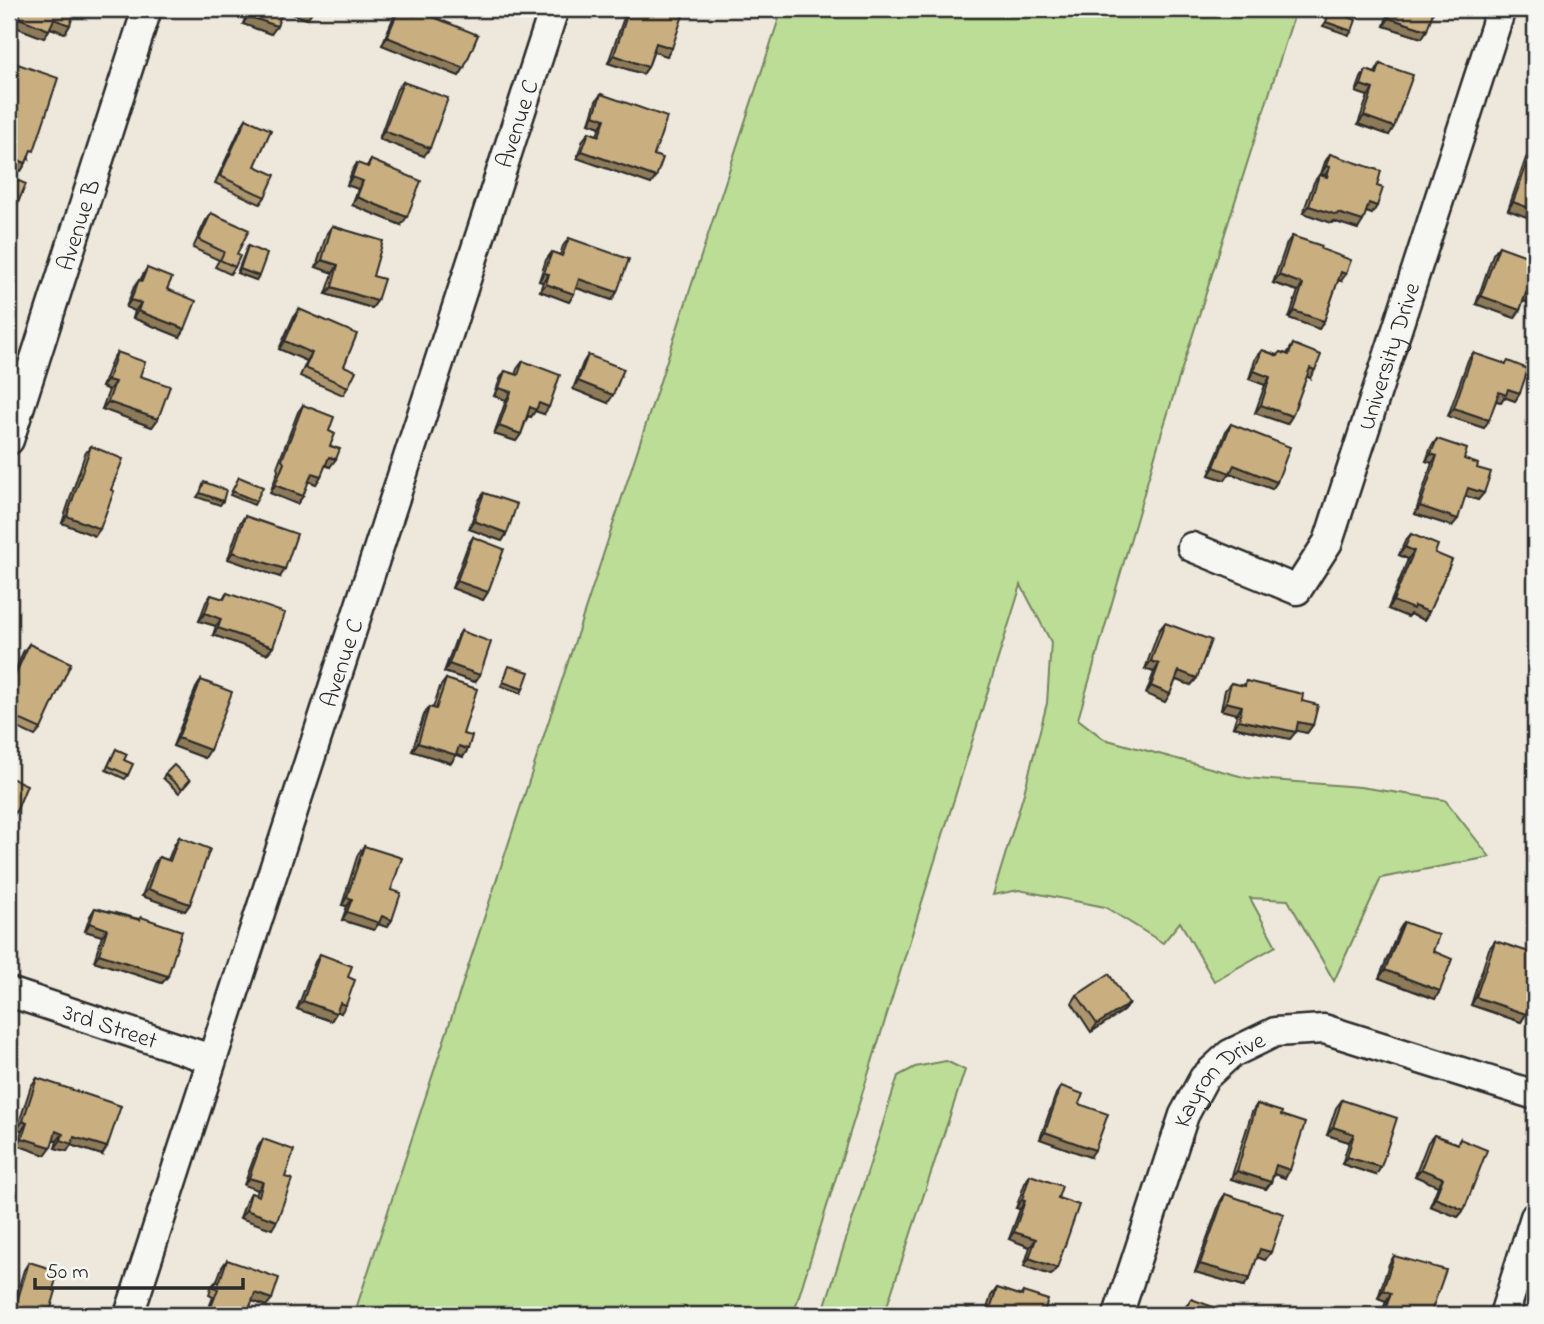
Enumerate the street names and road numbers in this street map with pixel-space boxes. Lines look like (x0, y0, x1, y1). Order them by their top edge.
street label: Avenue C (488, 76, 550, 173)
street label: Avenue B (49, 175, 111, 276)
street label: University Drive (1350, 278, 1431, 435)
street label: Avenue C (313, 615, 374, 712)
street label: 3rd Street (58, 996, 162, 1060)
street label: Kayron Drive (1166, 1024, 1272, 1132)

